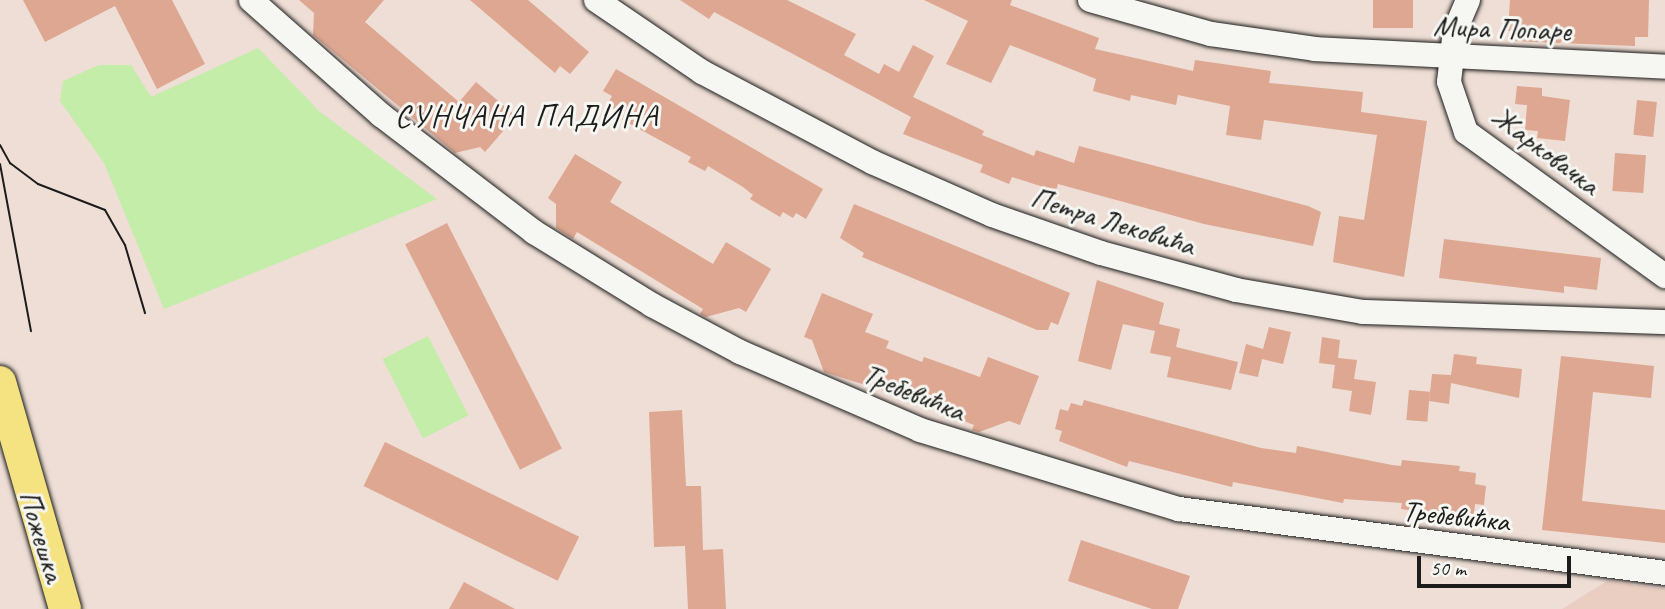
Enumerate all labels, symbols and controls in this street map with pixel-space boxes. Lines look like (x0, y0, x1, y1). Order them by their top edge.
street label: Мира Попаре (1434, 8, 1570, 48)
district label: СУНЧАНА ПАДИНА (396, 97, 658, 135)
street label: Жарковачка (1485, 98, 1607, 202)
street label: Петра Лековића (1027, 179, 1199, 263)
street label: Требевићка (858, 355, 970, 429)
street label: Пожешка (11, 486, 73, 586)
street label: Требевићка (1401, 492, 1511, 540)
scale bar (1420, 542, 1574, 586)
text: 50 m (1430, 555, 1466, 581)

